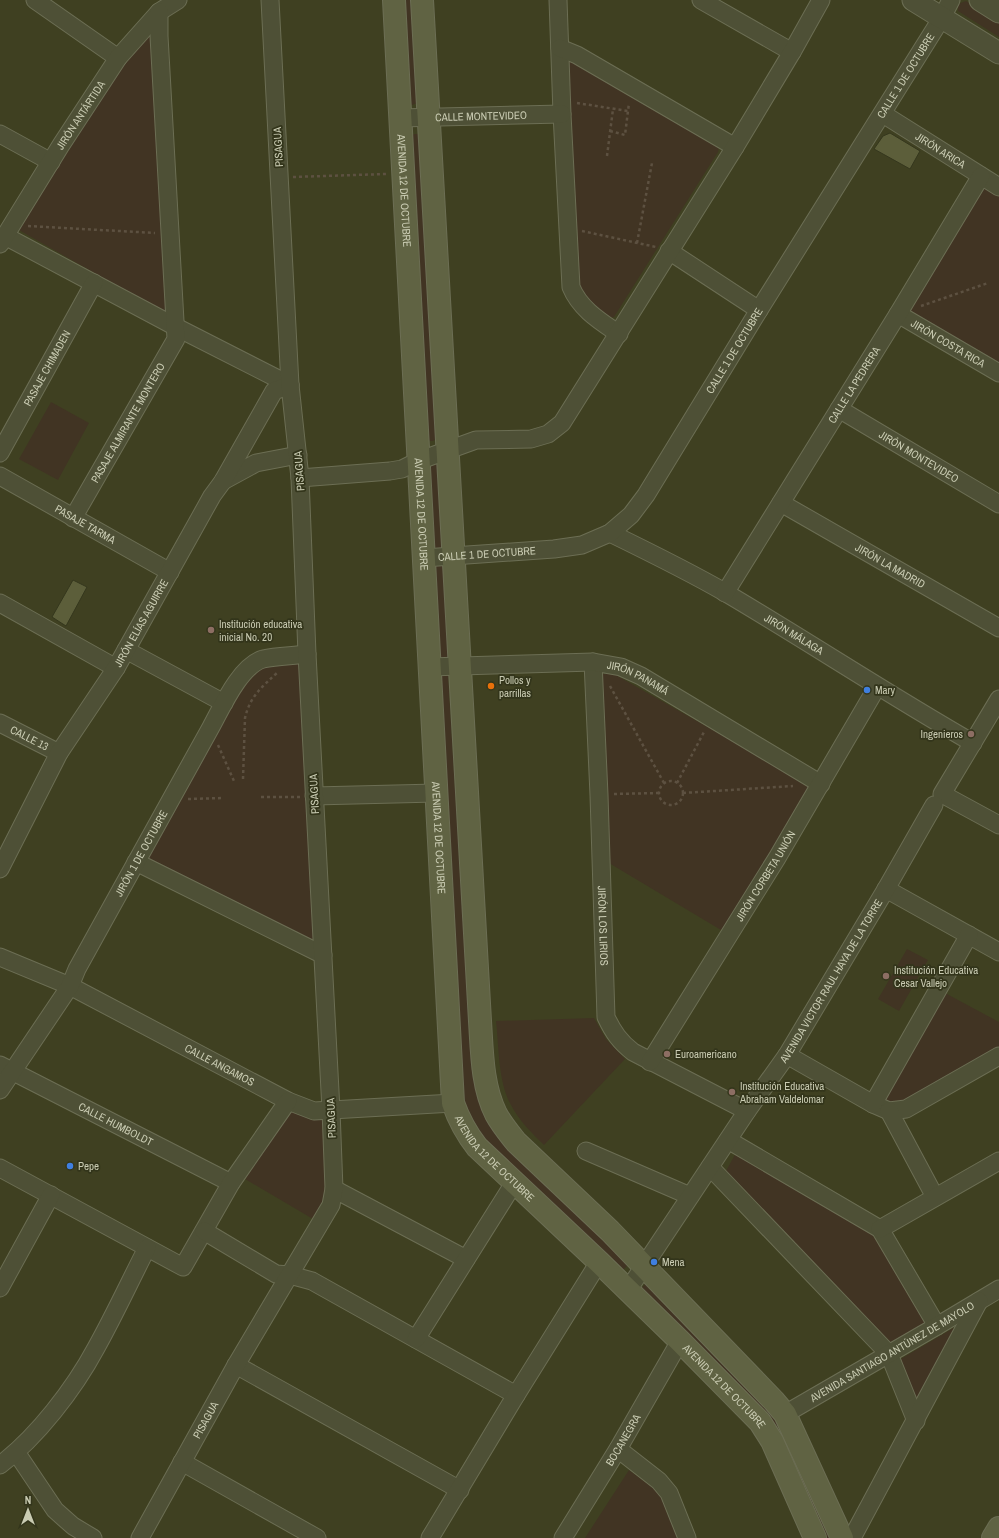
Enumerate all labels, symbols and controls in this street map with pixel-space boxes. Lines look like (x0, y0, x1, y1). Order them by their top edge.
street label: CALLE 1 DE OCTUBRE (874, 30, 938, 121)
street label: JIRÓN ANTÁRTIDA (53, 77, 109, 152)
street label: CALLE MONTEVIDEO (435, 108, 527, 124)
street label: PISAGUA (270, 126, 286, 167)
street label: JIRÓN ARICA (913, 129, 969, 172)
street label: AVENIDA 12 DE OCTUBRE (394, 133, 414, 247)
street label: CALLE 1 DE OCTUBRE (703, 305, 766, 396)
street label: JIRÓN COSTA RICA (908, 316, 989, 371)
street label: PASAJE CHIMADEN (20, 328, 74, 409)
street label: CALLE LA PEDRERA (825, 343, 884, 426)
street label: PASAJE ALMIRANTE MONTERO (88, 360, 168, 485)
street label: JIRÓN MONTEVIDEO (877, 427, 961, 486)
street label: PISAGUA (291, 450, 307, 491)
street label: AVENIDA 12 DE OCTUBRE (411, 457, 432, 571)
street label: PASAJE TARMA (53, 502, 119, 547)
street label: JIRÓN LA MADRID (853, 540, 928, 591)
street label: CALLE 1 DE OCTUBRE (438, 543, 536, 564)
street label: JIRÓN ELÍAS AGUIRRE (111, 577, 171, 669)
street label: JIRÓN MÁLAGA (762, 611, 827, 658)
place label: Institución educativa inicial No. 20 (219, 617, 302, 644)
marker: Institución educativa inicial No. 20 (206, 625, 216, 635)
street label: JIRÓN PANAMÁ (606, 658, 672, 698)
place label: Pollos y parrillas (499, 673, 532, 700)
marker: Pollos y parrillas (486, 681, 496, 691)
place label: Mary (875, 683, 896, 697)
marker: Mary (862, 685, 872, 695)
street label: CALLE 13 (8, 722, 51, 754)
place label: Ingenieros (920, 727, 963, 741)
marker: Ingenieros (966, 729, 976, 739)
street label: PISAGUA (306, 773, 322, 814)
street label: AVENIDA 12 DE OCTUBRE (429, 780, 449, 895)
street label: JIRÓN 1 DE OCTUBRE (112, 808, 171, 899)
street label: JIRÓN CORBETA UNIÓN (732, 828, 798, 924)
street label: JIRÓN LOS LIRIOS (595, 886, 611, 966)
street label: AVENIDA VICTOR RAUL HAYA DE LA TORRE (776, 896, 885, 1066)
place label: Institución Educativa Cesar Vallejo (894, 963, 978, 990)
marker: Institución Educativa Cesar Vallejo (881, 971, 891, 981)
street label: CALLE ANGAMOS (182, 1041, 257, 1089)
place label: Euroamericano (675, 1047, 737, 1061)
marker: Euroamericano (662, 1049, 672, 1059)
place label: Institución Educativa Abraham Valdelomar (739, 1079, 824, 1106)
marker: Institución Educativa Abraham Valdelomar (727, 1087, 737, 1097)
street label: PISAGUA (323, 1097, 339, 1138)
street label: CALLE HUMBOLDT (76, 1099, 156, 1149)
street label: AVENIDA 12 DE OCTUBRE (451, 1112, 537, 1205)
place label: Pepe (78, 1159, 99, 1173)
marker: Pepe (65, 1161, 75, 1171)
place label: Mena (662, 1255, 685, 1269)
marker: Mena (649, 1257, 659, 1267)
street label: AVENIDA SANTIAGO ANTÚNEZ DE MAYOLO (807, 1298, 977, 1406)
street label: AVENIDA 12 DE OCTUBRE (679, 1340, 769, 1431)
street label: PISAGUA (190, 1398, 222, 1441)
street label: BOCANEGRA (602, 1411, 644, 1468)
north arrow (8, 1490, 48, 1530)
text: N (25, 1493, 31, 1507)

